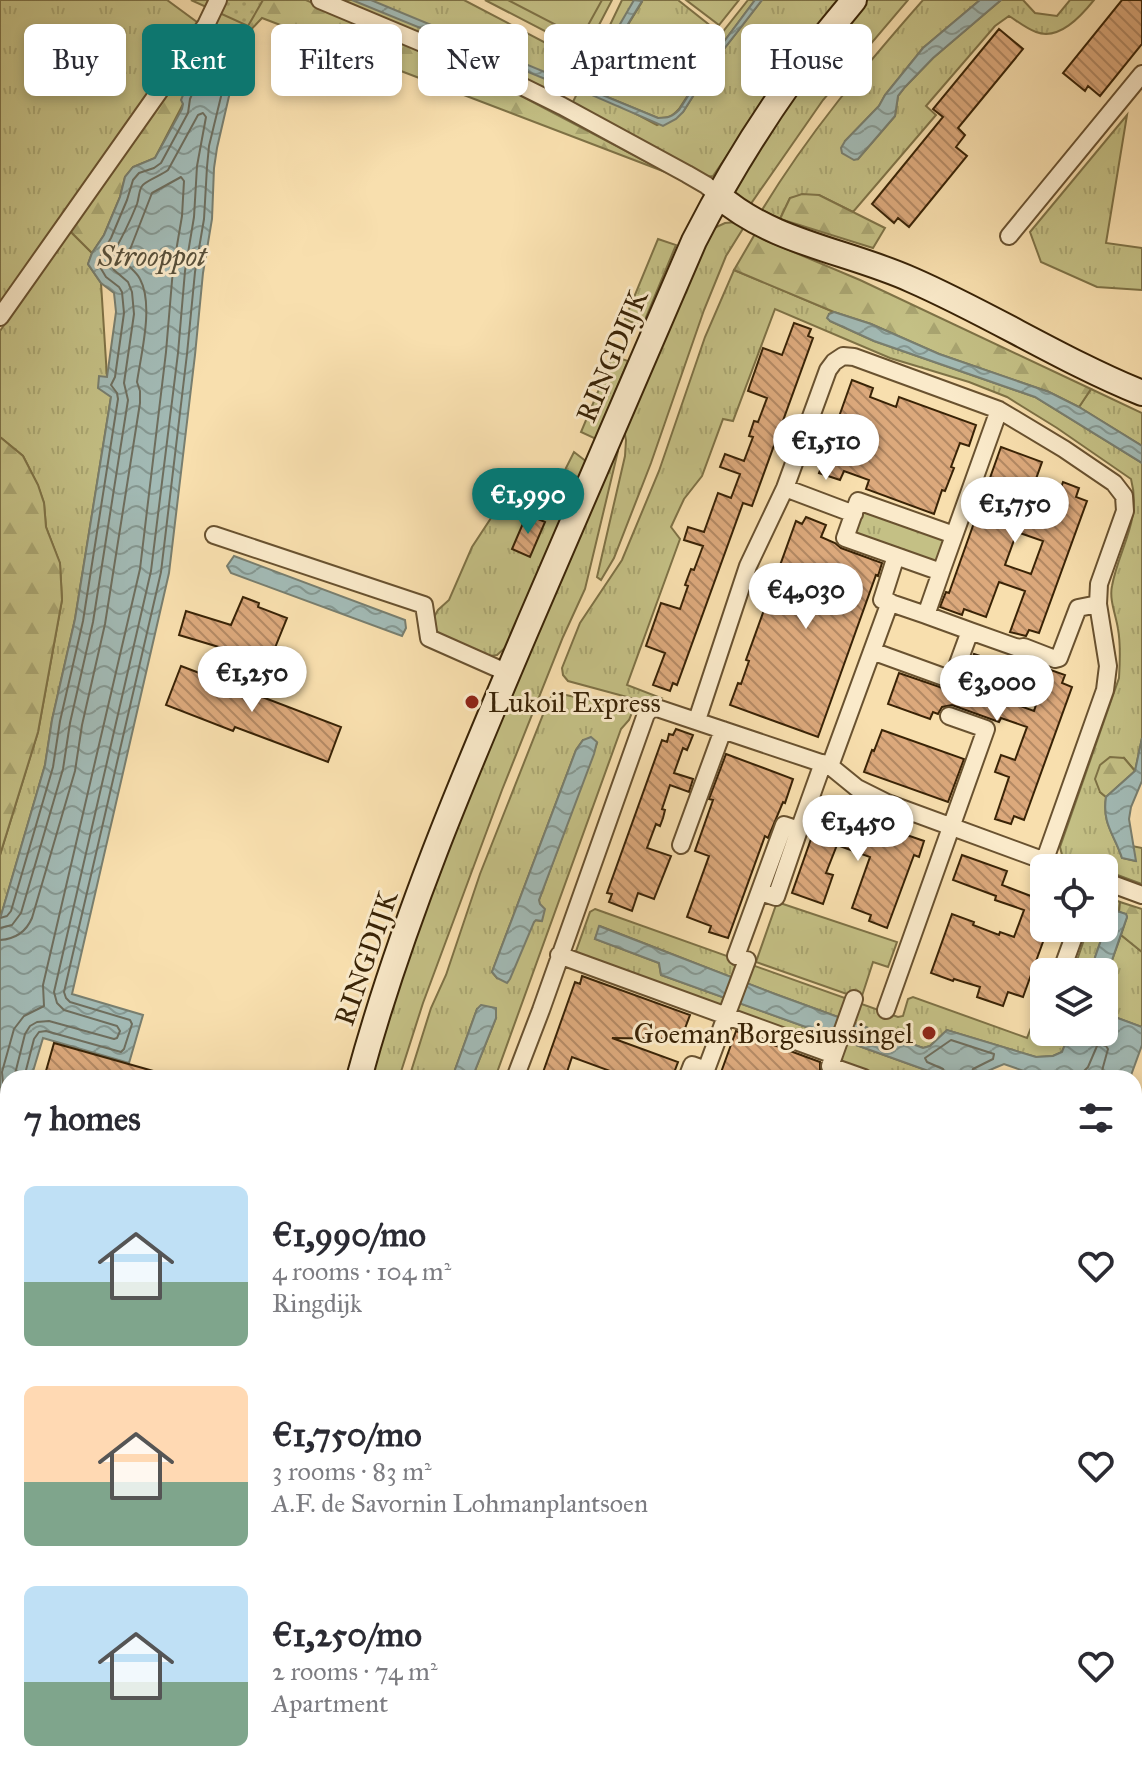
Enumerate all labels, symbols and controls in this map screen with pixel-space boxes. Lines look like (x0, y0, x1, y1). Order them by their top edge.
chip: Buy (24, 24, 126, 96)
chip: Rent (142, 24, 255, 96)
chip: Filters (271, 24, 402, 96)
chip: New (418, 24, 528, 96)
chip: Apartment (544, 24, 725, 96)
chip: House (741, 24, 872, 96)
water label: Strooppot (97, 238, 208, 275)
street label: RINGDIJK (568, 283, 656, 428)
pin: €1,510 (761, 414, 891, 482)
text: €1,510 (791, 424, 861, 456)
pin: €1,990 (463, 468, 593, 536)
pin: €1,750 (950, 477, 1080, 545)
text: €1,990 (490, 478, 566, 510)
text: €1,750 (979, 487, 1051, 519)
pin: €4,030 (741, 563, 871, 631)
text: €4,030 (767, 573, 845, 605)
pin: €1,250 (187, 646, 317, 714)
pin: €3,000 (932, 655, 1062, 723)
text: €1,250 (216, 656, 288, 688)
text: €3,000 (958, 665, 1036, 697)
place label: Lukoil Express (488, 685, 661, 720)
marker: Lukoil Express (463, 693, 481, 711)
pin: €1,450 (793, 795, 923, 863)
text: €1,450 (821, 805, 895, 837)
map controls (1030, 854, 1118, 1046)
button: locate (1030, 854, 1118, 942)
street label: RINGDIJK (327, 885, 406, 1030)
button: layers (1030, 958, 1118, 1046)
place label: Goeman Borgesiussingel (634, 1016, 913, 1051)
marker: Goeman Borgesiussingel (920, 1024, 938, 1042)
icon: filters (1074, 1096, 1118, 1140)
text: 7 homes (24, 1098, 141, 1139)
text: €1,990/mo (272, 1214, 426, 1255)
icon: home (88, 1218, 184, 1314)
icon: heart (1074, 1244, 1118, 1288)
text: 4 rooms · 104 m² (272, 1255, 451, 1287)
text: Ringdijk (272, 1287, 362, 1319)
text: €1,750/mo (272, 1414, 422, 1455)
icon: home (88, 1418, 184, 1514)
icon: heart (1074, 1444, 1118, 1488)
text: 3 rooms · 83 m² (272, 1455, 432, 1487)
text: A.F. de Savornin Lohmanplantsoen (272, 1487, 648, 1519)
text: €1,250/mo (272, 1614, 422, 1655)
icon: home (88, 1618, 184, 1714)
icon: heart (1074, 1644, 1118, 1688)
text: 2 rooms · 74 m² (272, 1655, 438, 1687)
text: Apartment (272, 1687, 388, 1719)

